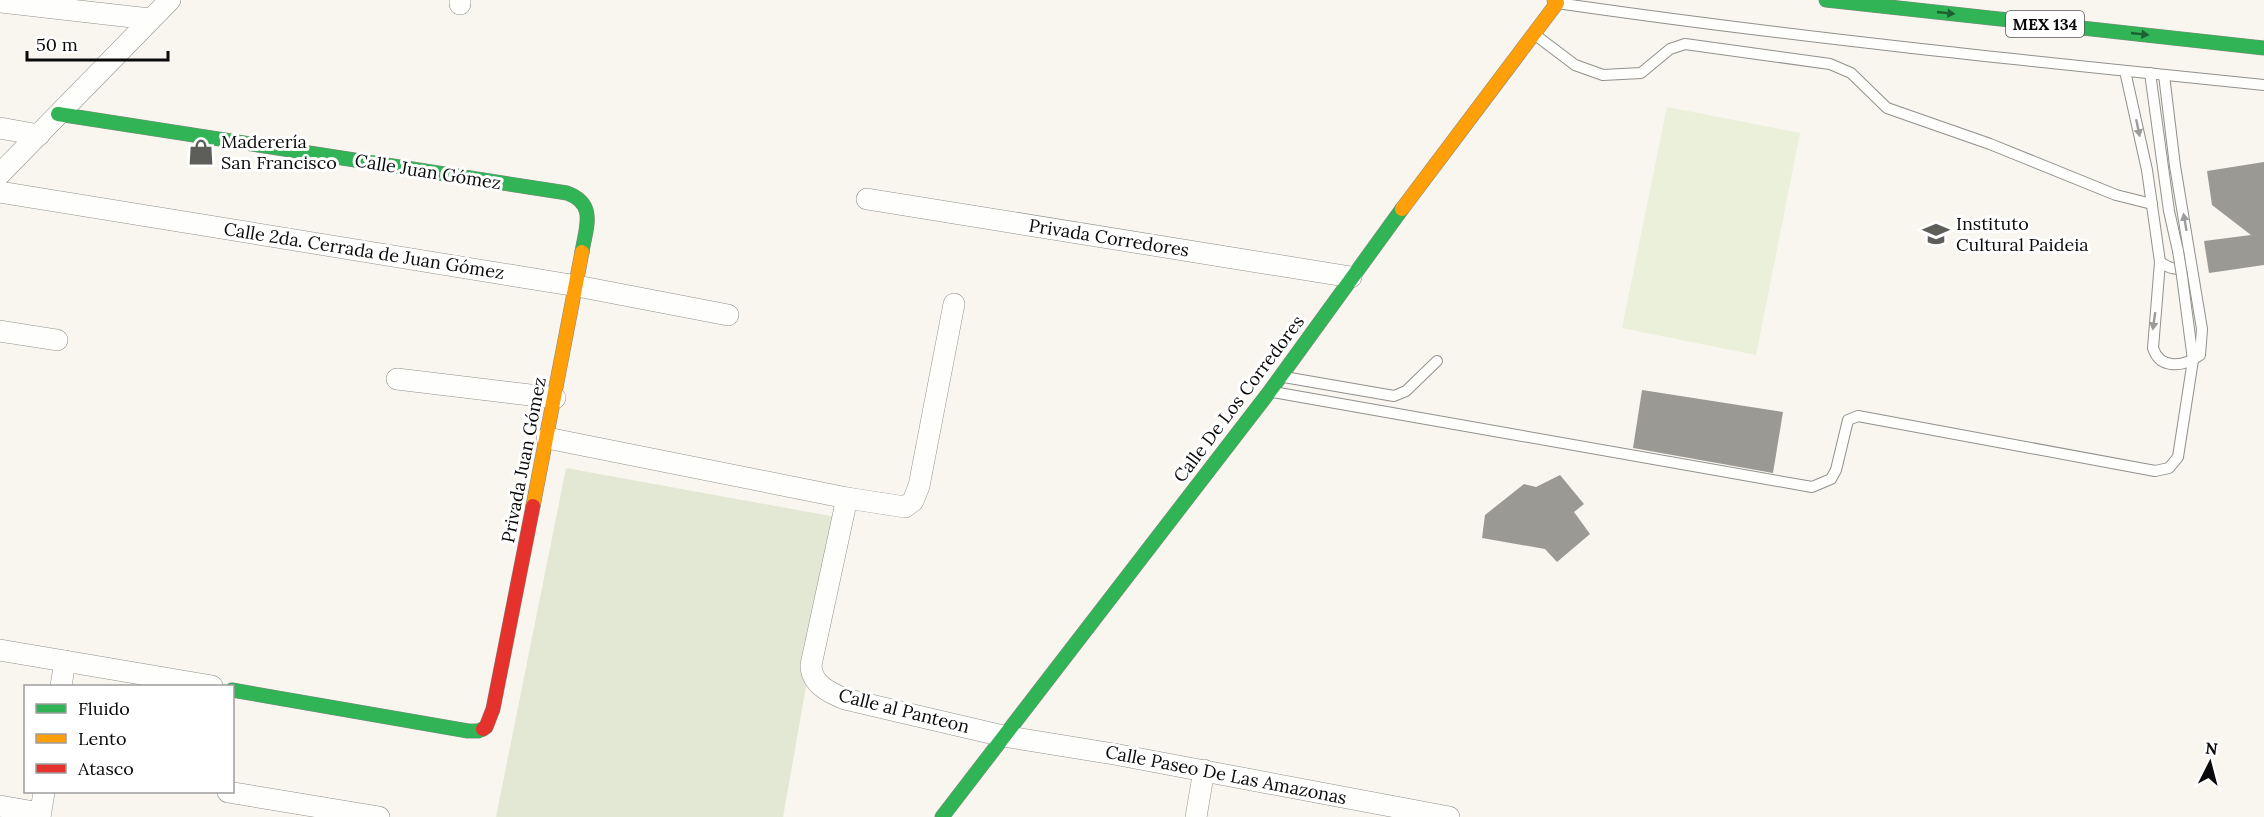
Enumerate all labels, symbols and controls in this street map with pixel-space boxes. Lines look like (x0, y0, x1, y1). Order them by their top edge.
one-way arrow (1937, 8, 1956, 18)
road number: MEX 134 (2006, 11, 2084, 37)
scale bar (27, 24, 168, 62)
one-way arrow (2131, 30, 2150, 39)
text: 50 m (36, 33, 78, 56)
one-way arrow (2134, 118, 2143, 137)
place label: Maderería San Francisco (221, 130, 337, 174)
shop icon: Maderería San Francisco (186, 137, 216, 167)
street label: Calle Juan Gómez (353, 149, 503, 194)
place label: Instituto Cultural Paideia (1956, 212, 2089, 256)
one-way arrow (2180, 212, 2189, 231)
street label: Privada Corredores (1027, 213, 1191, 262)
street label: Calle 2da. Cerrada de Juan Gómez (222, 217, 506, 284)
school or university icon: Instituto Cultural Paideia (1921, 219, 1951, 249)
street label: Calle De Los Corredores (1168, 311, 1309, 487)
one-way arrow (2150, 311, 2159, 330)
street label: Privada Juan Gómez (496, 375, 551, 545)
street label: Calle al Panteon (836, 683, 972, 738)
legend (24, 685, 234, 793)
text: Fluido (78, 697, 130, 720)
text: Lento (78, 727, 126, 750)
north arrow (2180, 733, 2240, 793)
text: N (2204, 737, 2219, 759)
street label: Calle Paseo De Las Amazonas (1103, 740, 1349, 809)
text: Atasco (77, 757, 134, 780)

